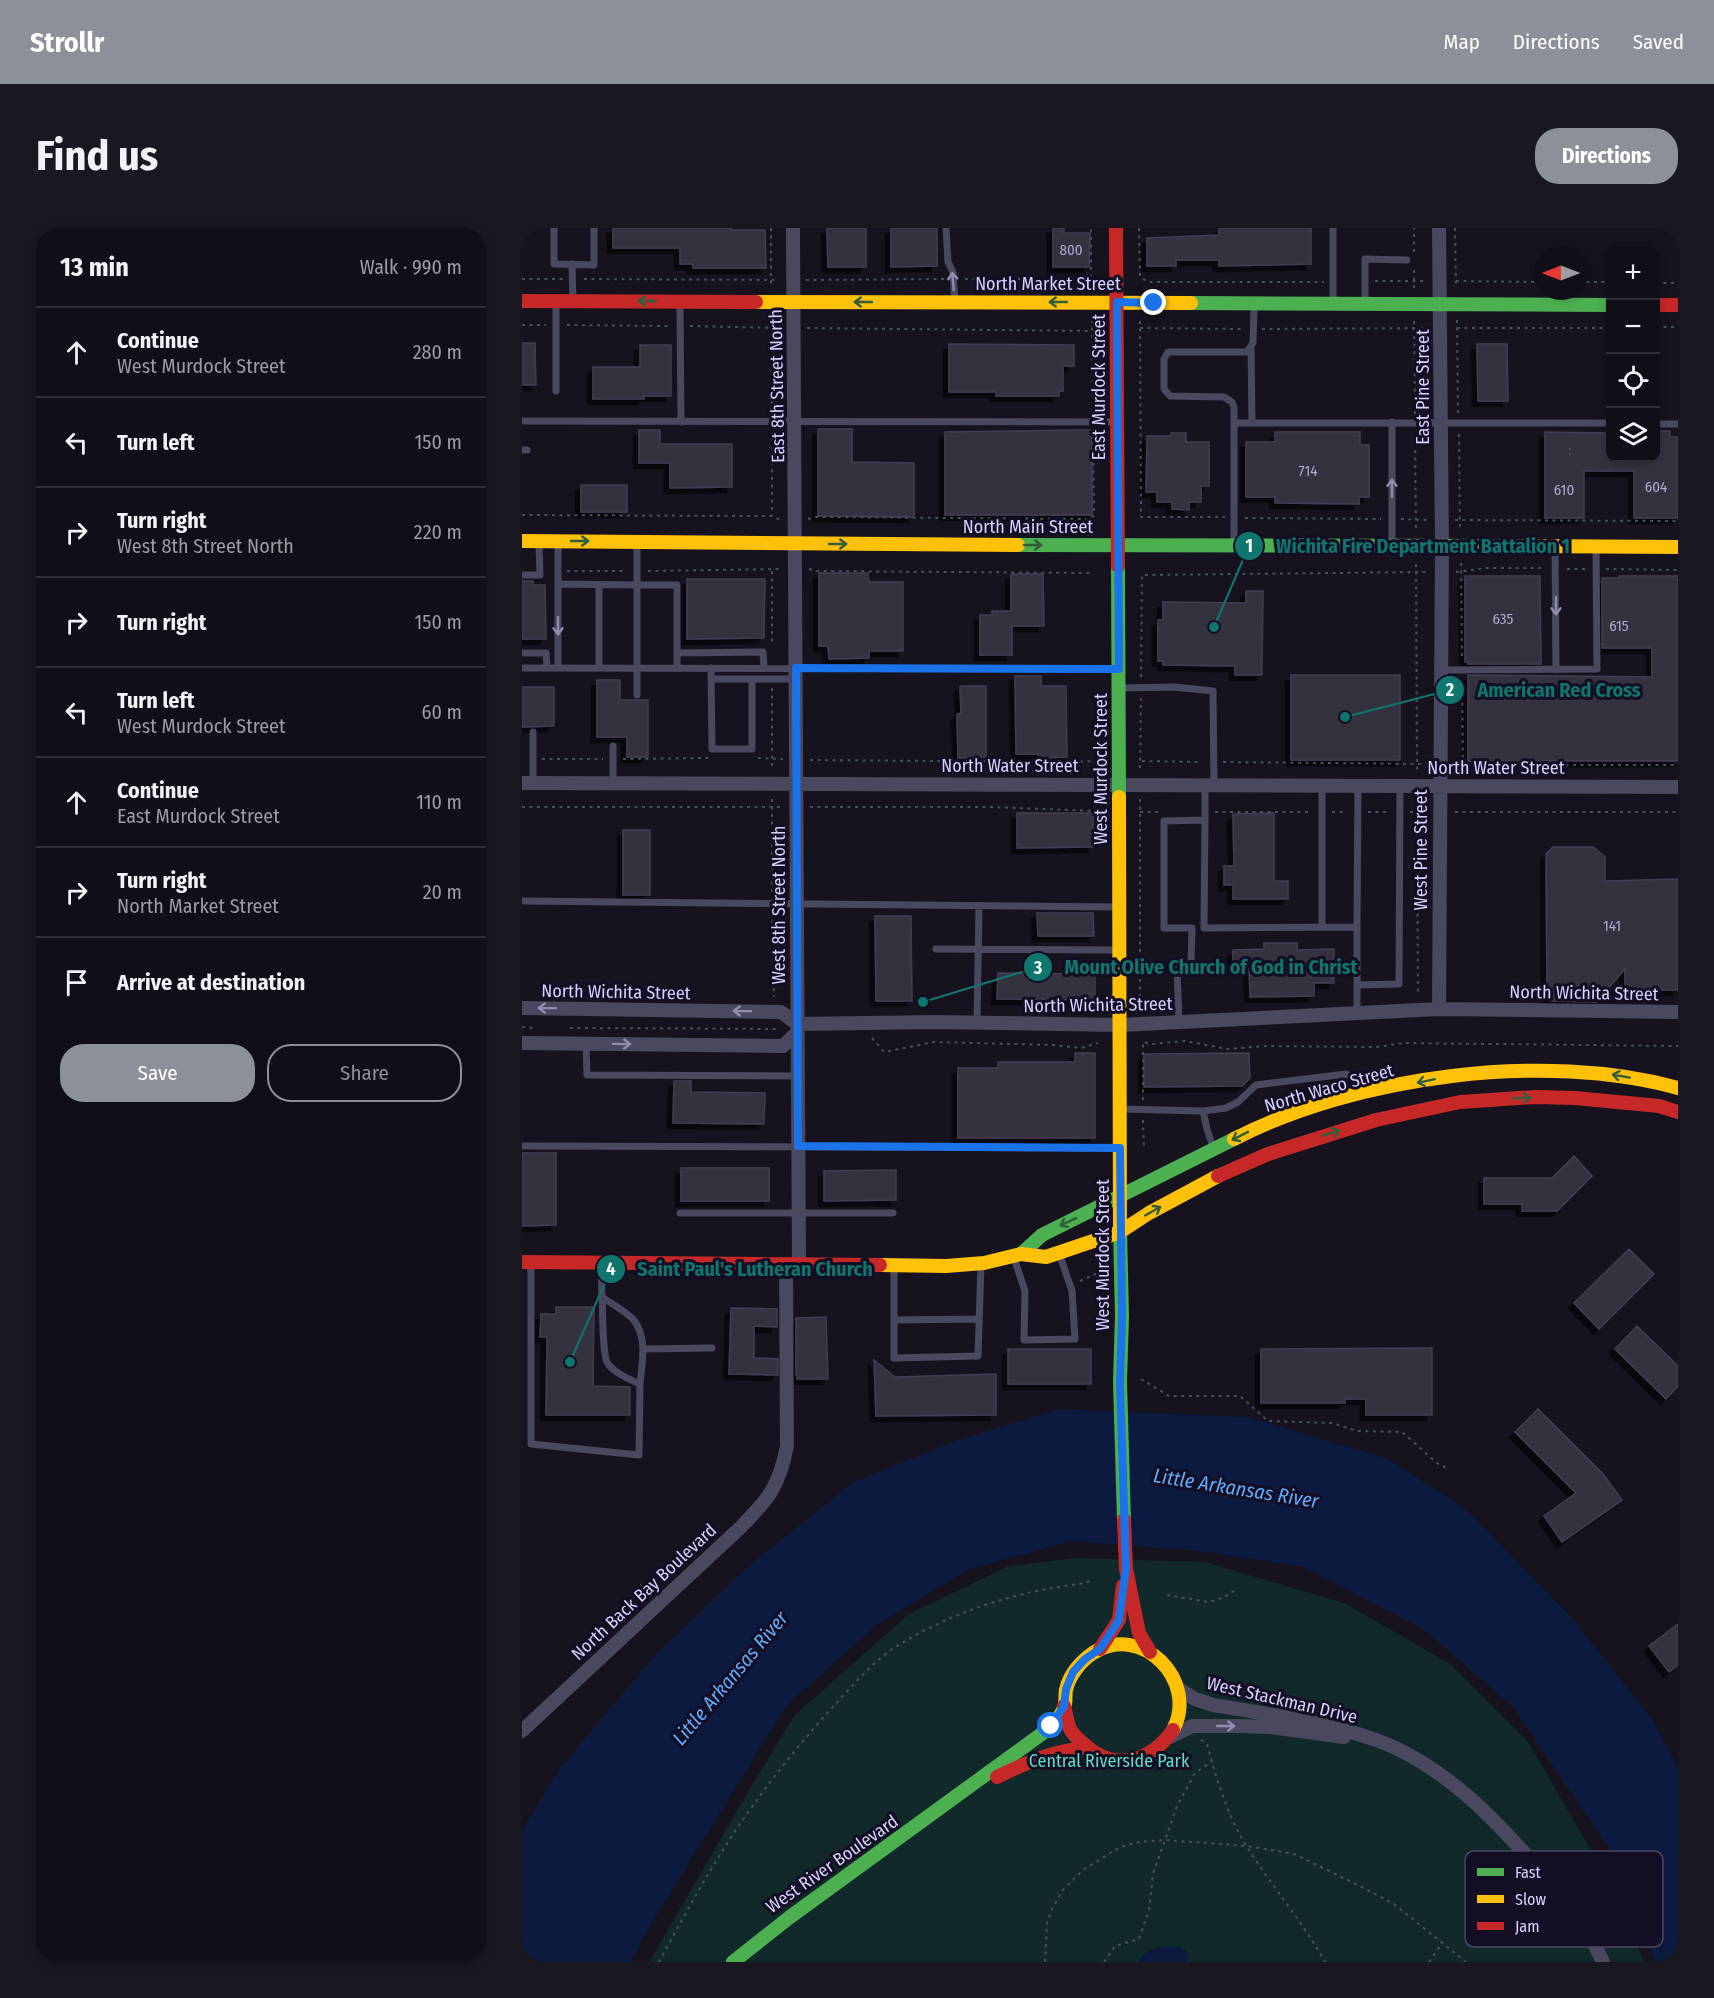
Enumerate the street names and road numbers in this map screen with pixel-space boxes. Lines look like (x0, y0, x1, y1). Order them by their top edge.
street label: North Market Street (975, 273, 1121, 295)
street label: East 8th Street North (765, 309, 789, 463)
street label: East Murdock Street (1088, 314, 1110, 460)
street label: East Pine Street (1412, 329, 1434, 445)
street label: North Main Street (963, 516, 1093, 538)
street label: West Murdock Street (1090, 693, 1112, 845)
street label: North Water Street (941, 755, 1079, 777)
street label: North Water Street (1427, 757, 1565, 779)
street label: West Pine Street (1410, 789, 1432, 910)
street label: West 8th Street North (768, 825, 790, 985)
street label: North Wichita Street (541, 980, 691, 1004)
street label: North Wichita Street (1509, 981, 1659, 1005)
street label: North Wichita Street (1023, 993, 1173, 1017)
street label: North Waco Street (1262, 1059, 1396, 1117)
street label: West Murdock Street (1092, 1179, 1114, 1331)
street label: North Back Bay Boulevard (567, 1519, 721, 1665)
street label: West Stackman Drive (1204, 1672, 1360, 1728)
street label: West River Boulevard (762, 1810, 902, 1918)

